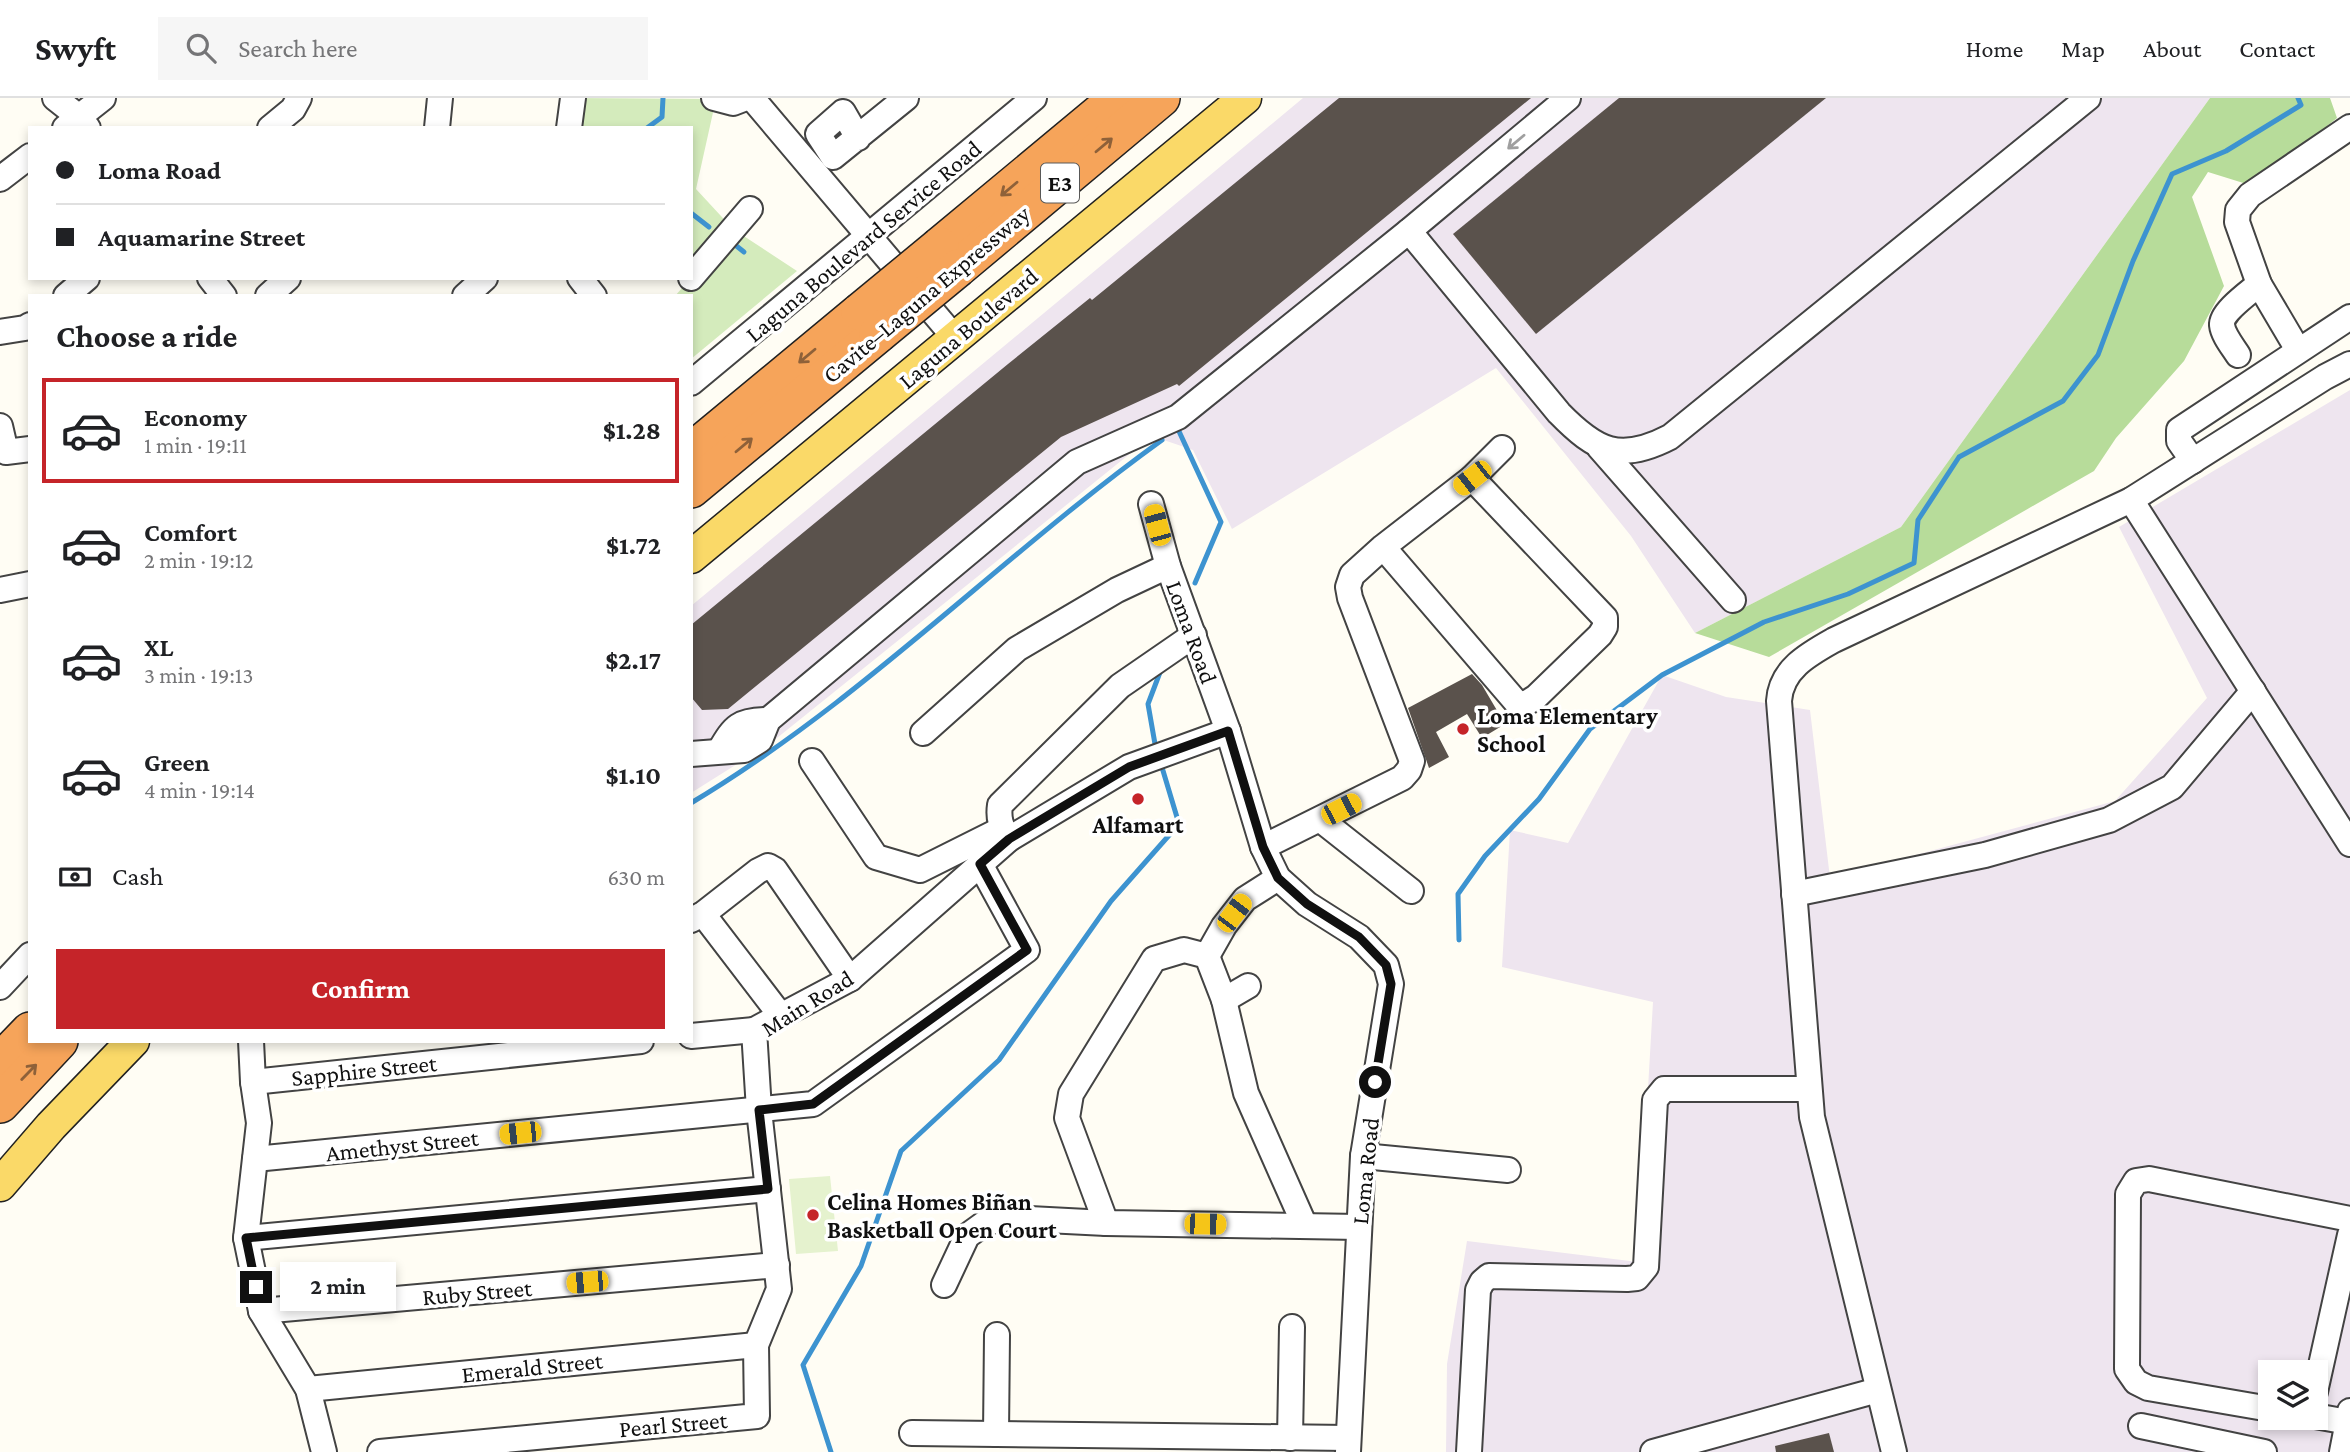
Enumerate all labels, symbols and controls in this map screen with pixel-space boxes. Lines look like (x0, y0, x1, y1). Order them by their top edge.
search box (158, 17, 648, 80)
icon: search (182, 29, 220, 67)
text: Swyft (35, 30, 116, 67)
text: Search here (238, 34, 357, 63)
text: Home (1966, 35, 2023, 62)
text: Map (2061, 35, 2105, 62)
text: About (2143, 35, 2201, 62)
text: Contact (2239, 35, 2315, 62)
street label: Laguna Boulevard Service Road (739, 134, 987, 348)
one-way arrow (1507, 134, 1525, 150)
one-way arrow (1095, 138, 1113, 153)
text: Loma Road (98, 156, 221, 185)
road number: E3 (1041, 164, 1079, 202)
one-way arrow (1000, 181, 1018, 197)
street label: Cavite–Laguna Expressway (817, 199, 1036, 388)
text: Aquamarine Street (98, 223, 305, 252)
street label: Laguna Boulevard (892, 261, 1044, 395)
text: Choose a ride (56, 318, 237, 354)
one-way arrow (799, 348, 817, 363)
icon: car (60, 399, 123, 462)
text: Economy (144, 403, 247, 432)
text: $1.28 (603, 416, 661, 445)
text: 1 min · 19:11 (144, 432, 247, 458)
one-way arrow (734, 437, 752, 453)
car (1449, 457, 1496, 499)
car (1142, 502, 1173, 548)
icon: car (60, 514, 123, 577)
text: Comfort (144, 518, 237, 547)
text: $1.72 (606, 531, 661, 560)
text: 2 min · 19:12 (144, 547, 253, 573)
street label: Loma Road (1161, 577, 1223, 687)
icon: car (60, 629, 123, 692)
text: XL (144, 633, 173, 662)
text: $2.17 (605, 646, 661, 675)
text: 3 min · 19:13 (144, 662, 253, 688)
place label: Loma Elementary School (1477, 702, 1658, 757)
marker: Loma Elementary School (1455, 721, 1471, 737)
icon: car (60, 744, 123, 807)
text: Green (144, 748, 210, 777)
text: $1.10 (606, 761, 661, 790)
text: 4 min · 19:14 (144, 777, 255, 803)
car (1318, 790, 1365, 828)
marker: Alfamart (1130, 791, 1146, 807)
place label: Alfamart (1092, 811, 1184, 838)
icon: cash (56, 858, 94, 896)
text: Cash (112, 862, 163, 891)
text: 630 m (607, 864, 665, 890)
car (1213, 890, 1256, 936)
button: Confirm (56, 949, 665, 1029)
street label: Main Road (756, 964, 858, 1042)
street label: Sapphire Street (290, 1049, 439, 1091)
one-way arrow (21, 1064, 38, 1081)
route start (1359, 1066, 1391, 1098)
street label: Loma Road (1346, 1116, 1384, 1226)
car (499, 1120, 542, 1146)
street label: Amethyst Street (324, 1123, 481, 1166)
place label: Celina Homes Biñan Basketball Open Court (827, 1188, 1057, 1243)
marker: Celina Homes Biñan Basketball Open Court (805, 1207, 821, 1223)
car (1184, 1213, 1227, 1235)
callout: 2 min (280, 1262, 396, 1312)
car (566, 1270, 609, 1294)
route end (240, 1271, 272, 1303)
text: 2 min (310, 1273, 366, 1299)
street label: Ruby Street (421, 1274, 534, 1310)
street label: Emerald Street (460, 1346, 605, 1388)
map controls (2258, 1360, 2328, 1430)
button: layers (2258, 1360, 2328, 1430)
street label: Pearl Street (618, 1406, 729, 1442)

